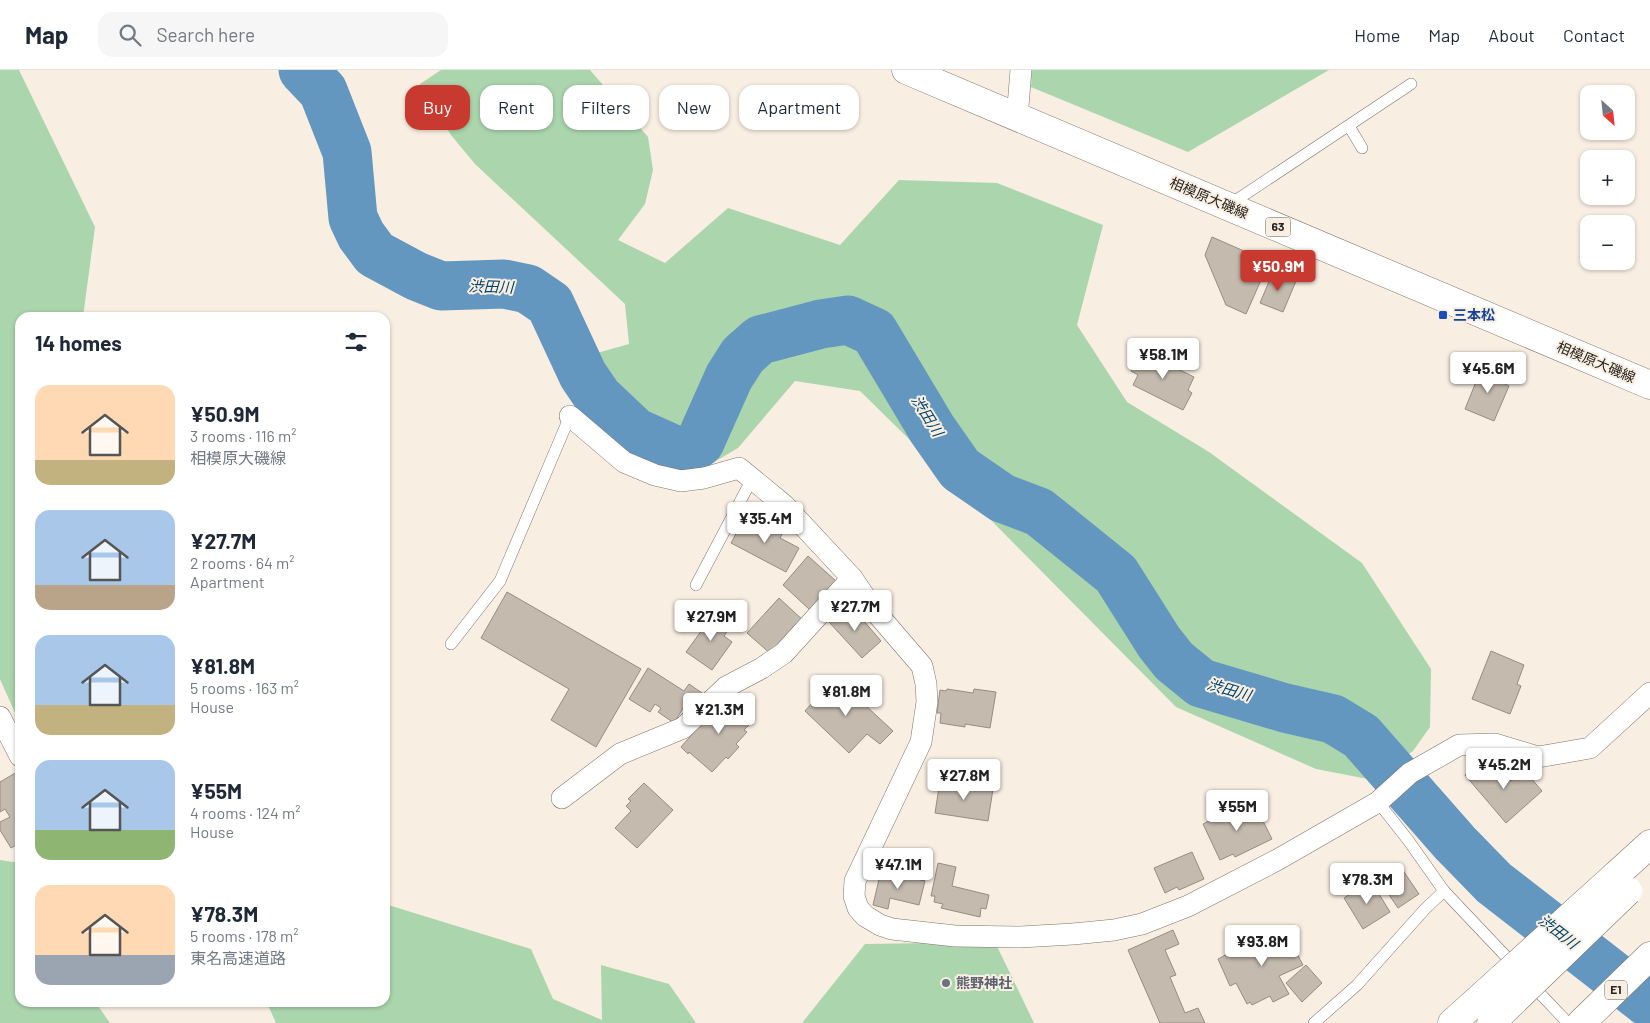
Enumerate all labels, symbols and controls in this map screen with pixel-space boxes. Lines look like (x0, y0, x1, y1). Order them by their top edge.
search box (98, 12, 448, 57)
text: Map (25, 20, 68, 49)
icon: search (116, 21, 144, 49)
text: Search here (156, 23, 255, 46)
text: Home (1354, 24, 1400, 46)
text: Map (1428, 24, 1460, 46)
text: About (1488, 24, 1535, 46)
text: Contact (1563, 24, 1625, 46)
chip: Buy (405, 85, 470, 130)
chip: Rent (480, 85, 553, 130)
chip: Filters (563, 85, 649, 130)
chip: New (659, 85, 729, 130)
chip: Apartment (739, 85, 859, 130)
north arrow (1580, 85, 1635, 140)
map controls (1580, 85, 1635, 270)
button: + (1580, 150, 1635, 205)
street label: 相模原大磯線 (1167, 173, 1251, 222)
button: − (1580, 215, 1635, 270)
road number: 63 (1266, 218, 1290, 236)
pin: ¥50.9M (1237, 250, 1319, 292)
text: ¥50.9M (1252, 256, 1304, 275)
water label: 渋田川 (468, 276, 516, 296)
place label: 三本松 (1453, 306, 1495, 323)
marker: 三本松 (1437, 309, 1449, 321)
icon: filters (342, 328, 370, 356)
text: 14 homes (35, 330, 122, 355)
street label: 相模原大磯線 (1554, 337, 1638, 386)
pin: ¥58.1M (1122, 338, 1204, 380)
text: ¥58.1M (1138, 344, 1188, 363)
pin: ¥45.6M (1447, 352, 1529, 394)
text: ¥45.6M (1461, 358, 1515, 377)
water label: 渋田川 (908, 392, 948, 441)
text: ¥50.9M (190, 401, 260, 426)
icon: home (75, 405, 135, 465)
text: 3 rooms · 116 m² (190, 426, 296, 445)
text: 相模原大磯線 (190, 448, 286, 467)
pin: ¥35.4M (724, 502, 806, 544)
text: ¥35.4M (738, 508, 792, 527)
text: ¥27.7M (190, 528, 256, 553)
icon: home (75, 530, 135, 590)
text: 2 rooms · 64 m² (190, 553, 294, 572)
text: Apartment (190, 572, 265, 591)
pin: ¥27.7M (814, 590, 896, 632)
text: ¥27.7M (830, 596, 880, 615)
pin: ¥27.9M (670, 600, 752, 642)
text: ¥27.9M (685, 606, 737, 625)
text: ¥81.8M (190, 653, 255, 678)
icon: home (75, 655, 135, 715)
pin: ¥81.8M (805, 674, 887, 717)
water label: 渋田川 (1205, 674, 1255, 704)
text: 5 rooms · 163 m² (190, 678, 299, 697)
text: ¥81.8M (821, 681, 871, 700)
pin: ¥21.3M (678, 692, 760, 735)
text: House (190, 697, 234, 716)
text: ¥21.3M (694, 699, 744, 718)
pin: ¥45.2M (1463, 748, 1545, 790)
text: ¥45.2M (1477, 754, 1531, 773)
pin: ¥27.8M (923, 758, 1005, 801)
text: ¥27.8M (938, 765, 990, 784)
text: ¥55M (190, 778, 242, 803)
icon: home (75, 780, 135, 840)
pin: ¥55M (1207, 790, 1267, 832)
text: ¥55M (1217, 796, 1257, 815)
text: 4 rooms · 124 m² (190, 803, 301, 822)
text: House (190, 822, 234, 841)
pin: ¥47.1M (857, 848, 939, 890)
text: ¥47.1M (874, 854, 922, 873)
pin: ¥78.3M (1326, 862, 1408, 905)
text: ¥78.3M (1341, 869, 1393, 888)
text: ¥78.3M (190, 901, 258, 926)
icon: home (75, 905, 135, 965)
water label: 渋田川 (1535, 910, 1583, 953)
pin: ¥93.8M (1221, 924, 1303, 967)
text: 5 rooms · 178 m² (190, 926, 298, 945)
text: ¥93.8M (1236, 931, 1288, 950)
text: 東名高速道路 (190, 948, 286, 967)
place label: 熊野神社 (956, 974, 1012, 991)
marker: 熊野神社 (940, 977, 952, 989)
road number: E1 (1605, 980, 1627, 1000)

